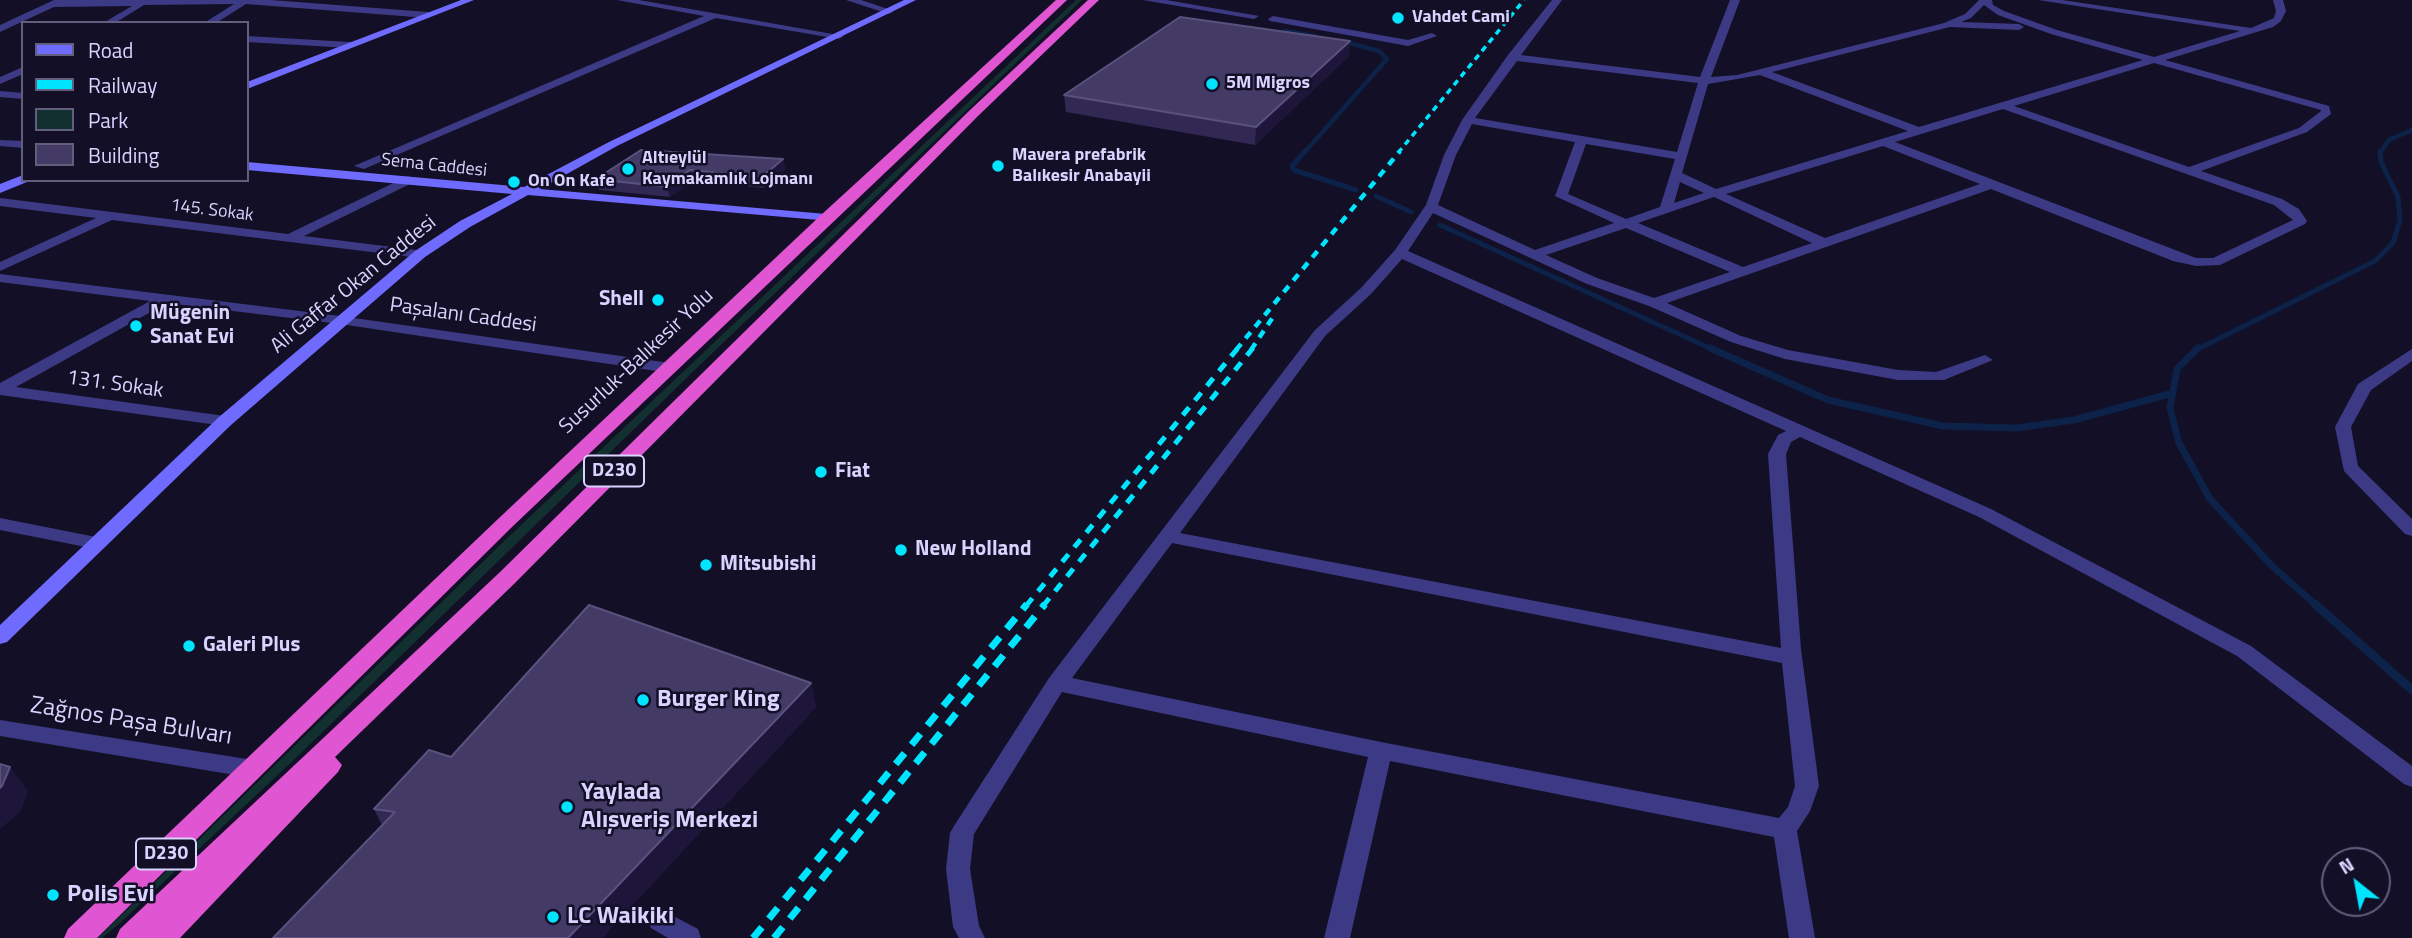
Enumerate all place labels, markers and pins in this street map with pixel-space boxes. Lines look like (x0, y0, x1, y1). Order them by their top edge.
place label: Vahdet Cami (1412, 7, 1510, 29)
marker: Vahdet Cami (1390, 10, 1406, 26)
place label: 5M Migros (1226, 73, 1310, 95)
marker: 5M Migros (1204, 76, 1220, 92)
place label: Mavera prefabrik Balıkesir Anabayii (1012, 145, 1151, 188)
place label: Altıeylül Kaymakamlık Lojmanı (642, 148, 813, 190)
marker: Mavera prefabrik Balıkesir Anabayii (990, 158, 1006, 174)
marker: Altıeylül Kaymakamlık Lojmanı (620, 161, 636, 177)
place label: On On Kafe (528, 171, 615, 193)
marker: On On Kafe (506, 174, 522, 190)
place label: Shell (599, 287, 644, 313)
marker: Shell (650, 292, 666, 308)
place label: Mügenin Sanat Evi (150, 301, 234, 351)
marker: Mügenin Sanat Evi (128, 318, 144, 334)
place label: Fiat (835, 459, 870, 485)
marker: Fiat (813, 464, 829, 480)
place label: New Holland (915, 537, 1031, 563)
marker: New Holland (893, 542, 909, 558)
place label: Mitsubishi (720, 552, 816, 578)
marker: Mitsubishi (698, 557, 714, 573)
place label: Galeri Plus (203, 633, 300, 659)
marker: Galeri Plus (181, 638, 197, 654)
place label: Burger King (657, 686, 780, 714)
marker: Burger King (635, 692, 651, 708)
place label: Yaylada Alışveriş Merkezi (581, 779, 758, 835)
marker: Yaylada Alışveriş Merkezi (559, 799, 575, 815)
place label: Polis Evi (67, 881, 155, 909)
marker: Polis Evi (45, 887, 61, 903)
place label: LC Waikiki (567, 903, 674, 931)
marker: LC Waikiki (545, 909, 561, 925)

